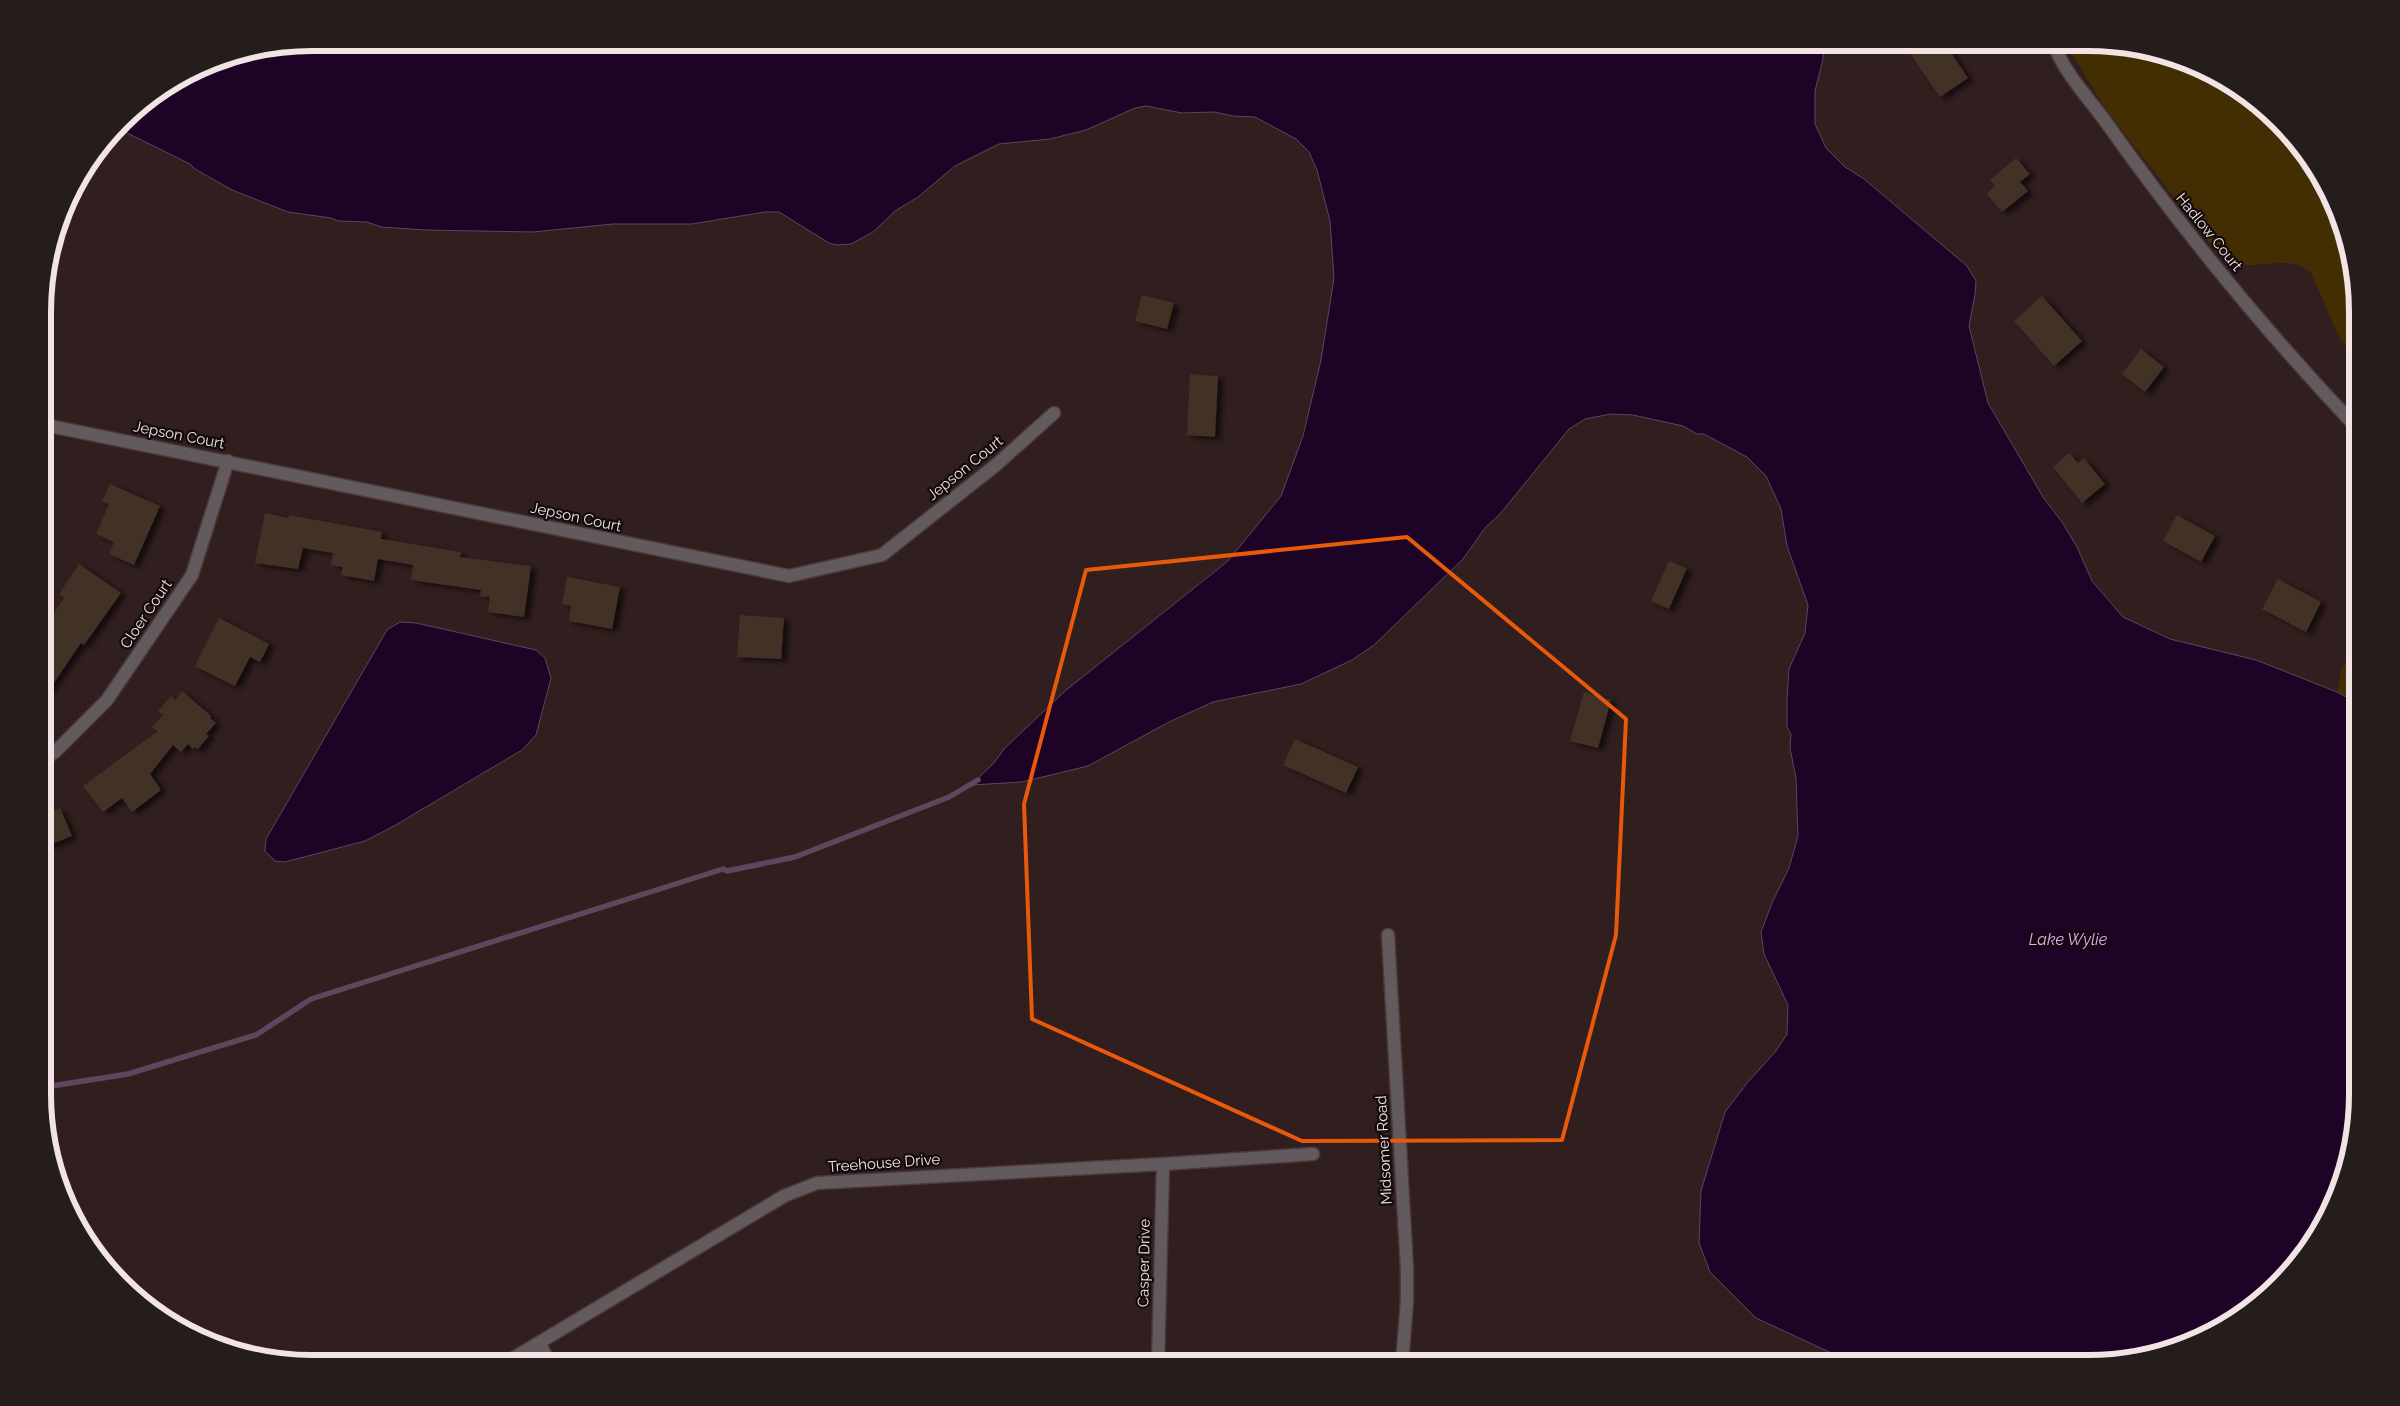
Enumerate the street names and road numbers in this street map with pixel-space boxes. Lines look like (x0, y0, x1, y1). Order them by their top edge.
street label: Hadlow Court (2172, 189, 2246, 275)
street label: Jepson Court (132, 417, 226, 453)
street label: Jepson Court (923, 432, 1007, 504)
street label: Jepson Court (529, 499, 623, 535)
street label: Cloer Court (116, 576, 176, 652)
street label: Midsomer Road (1372, 1095, 1396, 1205)
street label: Treehouse Drive (827, 1150, 941, 1176)
street label: Casper Drive (1134, 1219, 1154, 1307)

